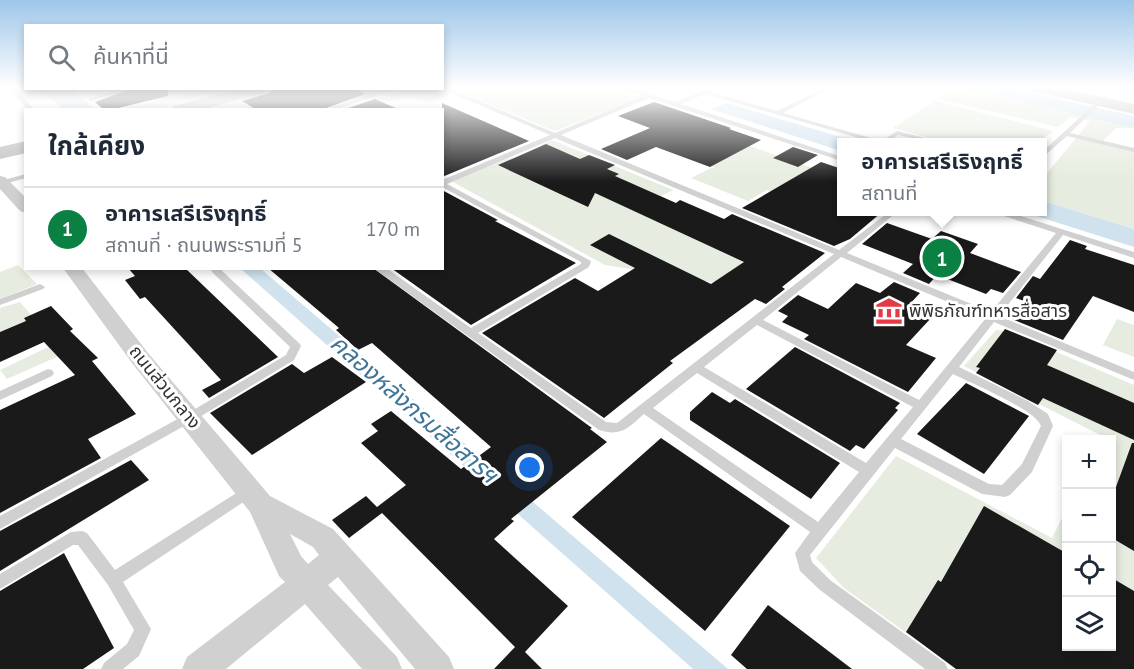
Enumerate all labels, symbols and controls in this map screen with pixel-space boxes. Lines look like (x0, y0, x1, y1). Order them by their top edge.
search box (24, 24, 444, 90)
icon: search (45, 41, 78, 74)
text: ค้นหาที่นี่ (93, 42, 169, 70)
text: ใกล้เคียง (48, 129, 145, 162)
popup (837, 138, 1047, 216)
text: อาคารเสรีเริงฤทธิ์ (861, 147, 1023, 175)
text: สถานที่ (861, 180, 917, 206)
text: อาคารเสรีเริงฤทธิ์ (105, 199, 266, 227)
text: 1 (62, 216, 73, 242)
text: 170 m (366, 216, 420, 242)
text: สถานที่ · ถนนพระรามที่ 5 (105, 232, 303, 258)
pin: 1 (922, 236, 962, 280)
museum icon: พิพิธภัณฑ์ทหารสื่อสาร (874, 296, 904, 326)
place label: พิพิธภัณฑ์ทหารสื่อสาร (909, 298, 1067, 322)
water label: คลองหลังกรมสื่อสารฯ (324, 327, 506, 491)
street label: ถนนส่วนกลาง (125, 340, 206, 433)
map controls (1062, 435, 1116, 651)
button: + (1062, 435, 1116, 489)
your location (515, 453, 544, 482)
button: − (1062, 489, 1116, 543)
button: locate (1062, 543, 1116, 597)
button: layers (1062, 597, 1116, 651)

